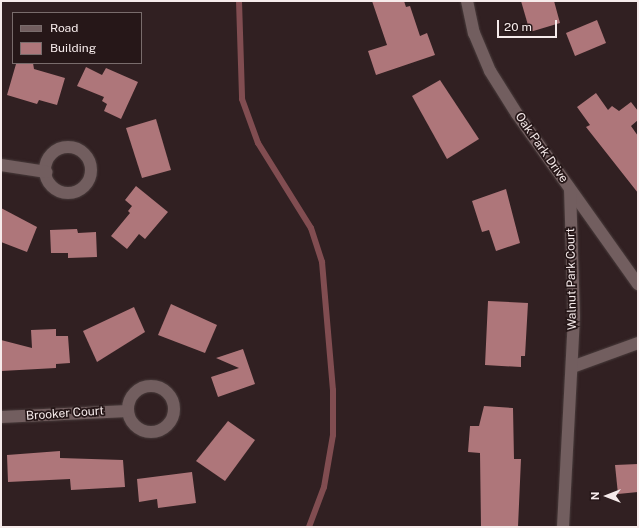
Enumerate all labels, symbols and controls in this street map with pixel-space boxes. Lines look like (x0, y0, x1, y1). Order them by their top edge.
legend (12, 12, 142, 64)
scale bar (499, 12, 559, 38)
text: 20 m (504, 20, 532, 34)
text: Road (50, 21, 78, 35)
text: Building (50, 41, 96, 55)
street label: Oak Park Drive (512, 110, 570, 186)
street label: Walnut Park Court (564, 228, 580, 330)
street label: Brooker Court (25, 404, 105, 424)
north arrow (587, 476, 627, 516)
text: N (589, 492, 601, 500)

